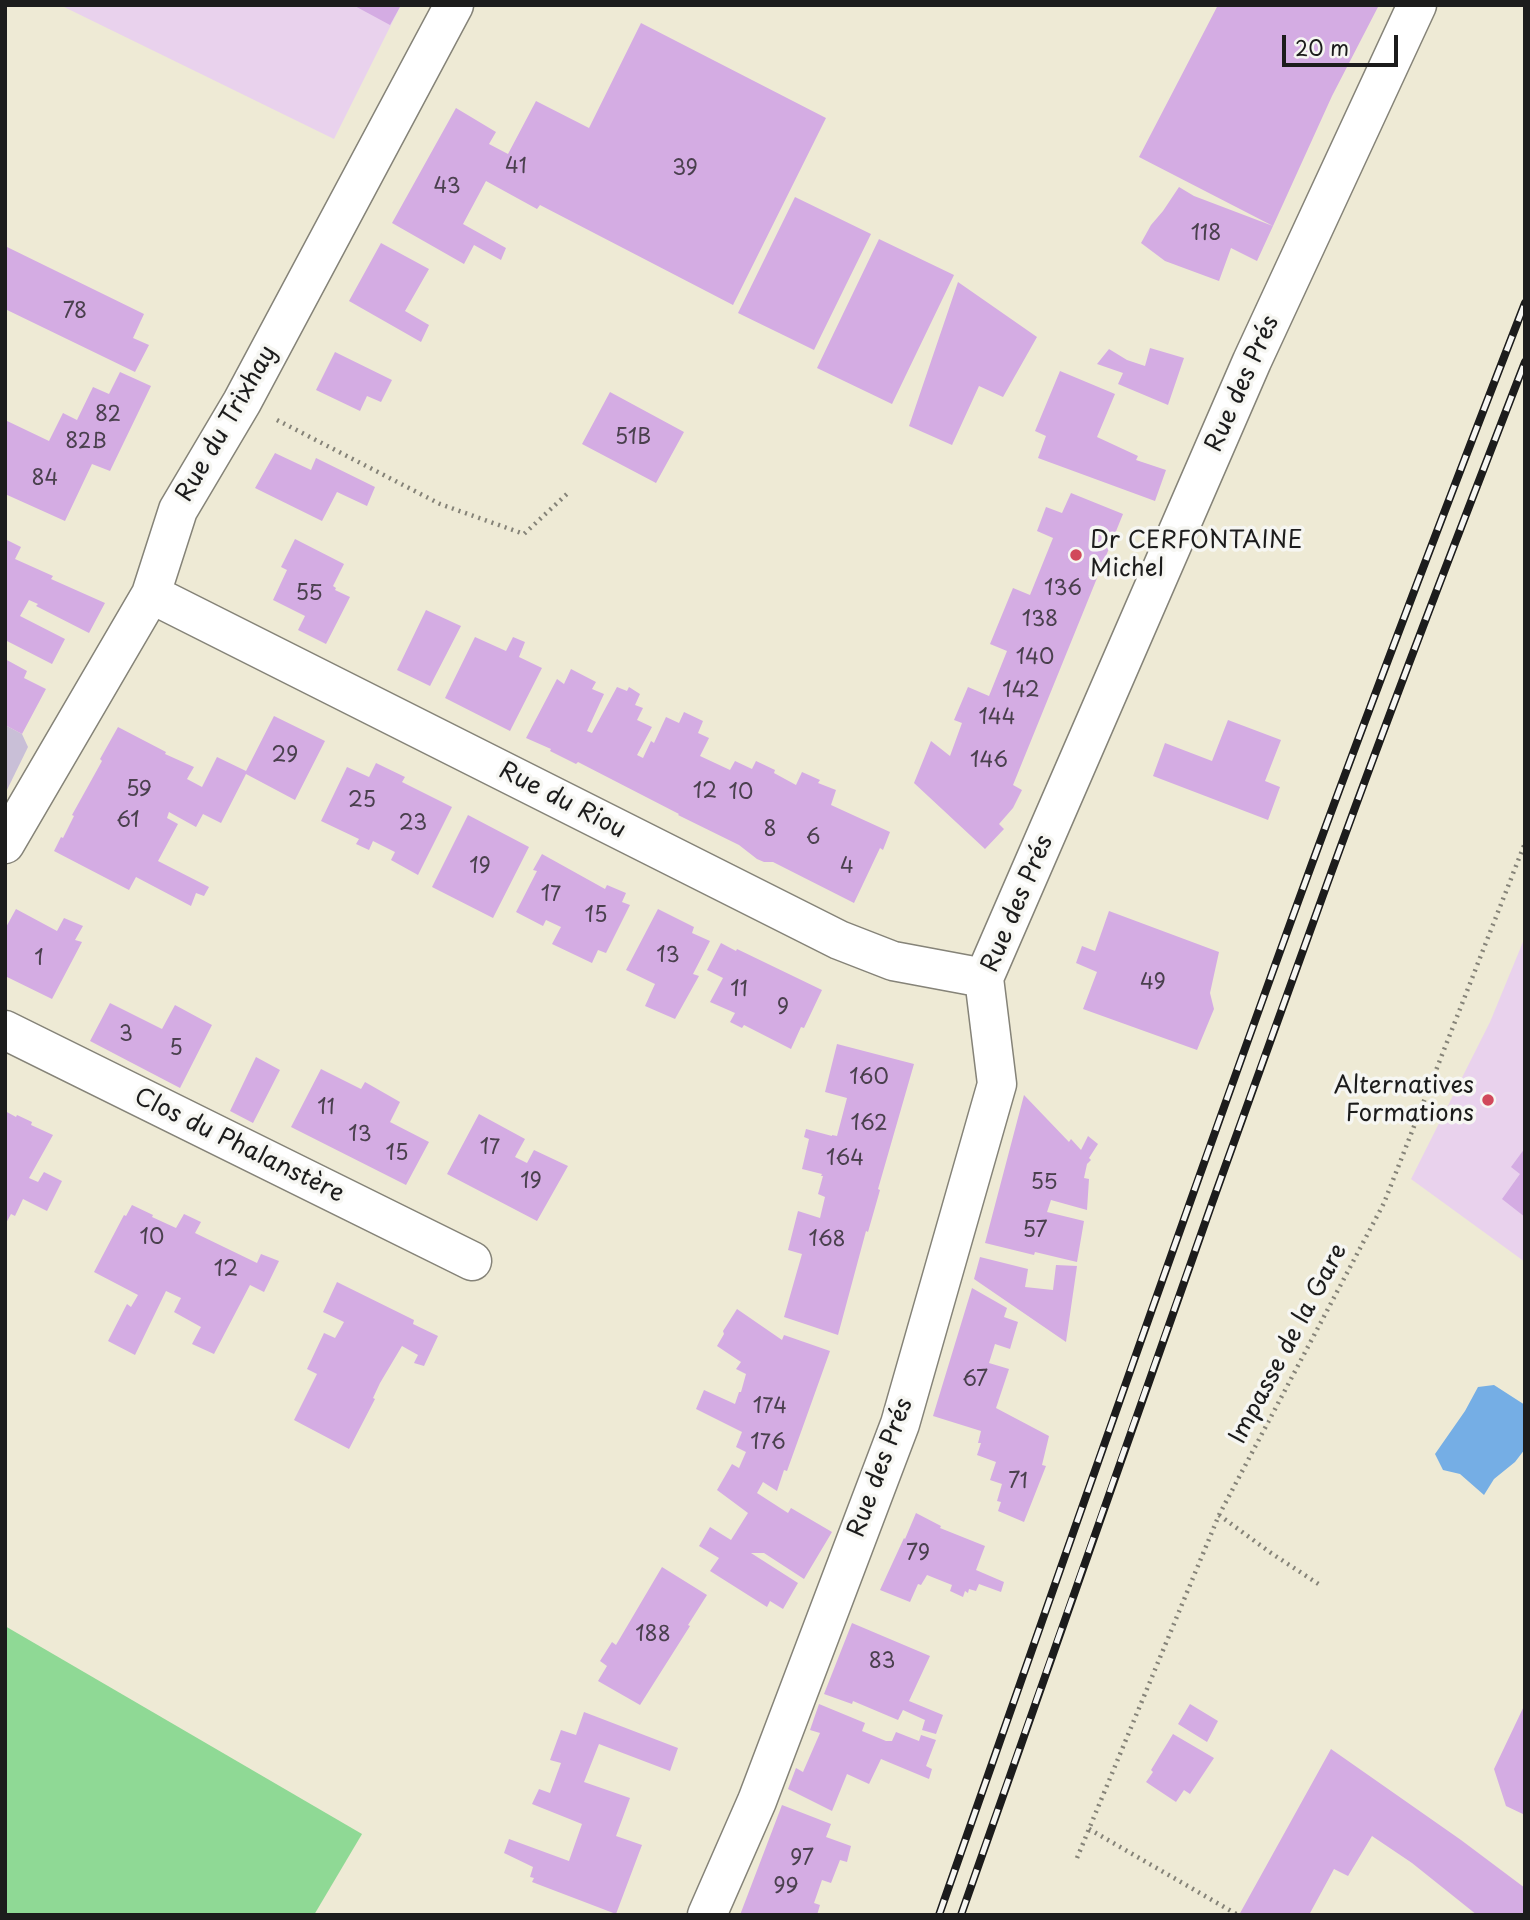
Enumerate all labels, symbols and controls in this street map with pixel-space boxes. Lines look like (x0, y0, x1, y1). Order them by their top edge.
scale bar (1285, 21, 1400, 65)
text: 20 m (1295, 31, 1349, 63)
house number: 41 (505, 154, 527, 180)
house number: 39 (672, 156, 698, 182)
house number: 43 (433, 174, 461, 200)
house number: 118 (1191, 221, 1221, 247)
house number: 78 (63, 299, 87, 325)
street label: Rue des Prés (1200, 311, 1286, 457)
street label: Rue du Trixhay (171, 341, 283, 507)
house number: 82 (95, 402, 121, 428)
house number: 51B (615, 425, 651, 451)
house number: 82B (65, 429, 107, 455)
house number: 84 (31, 466, 59, 492)
place label: Dr CERFONTAINE Michel (1090, 527, 1303, 583)
marker: Dr CERFONTAINE Michel (1068, 547, 1084, 563)
house number: 136 (1044, 576, 1082, 602)
house number: 55 (295, 581, 323, 607)
house number: 138 (1022, 607, 1058, 633)
house number: 140 (1016, 645, 1054, 671)
house number: 142 (1002, 678, 1040, 704)
house number: 144 (978, 705, 1016, 731)
house number: 29 (272, 743, 298, 769)
house number: 146 (970, 748, 1008, 774)
street label: Rue du Riou (494, 757, 630, 845)
house number: 59 (126, 777, 152, 803)
house number: 12 (693, 779, 717, 805)
house number: 10 (729, 780, 753, 806)
house number: 25 (348, 788, 376, 814)
house number: 61 (116, 808, 140, 834)
house number: 23 (399, 811, 427, 837)
house number: 8 (763, 817, 777, 843)
house number: 6 (806, 825, 820, 851)
street label: Rue des Prés (976, 831, 1060, 977)
house number: 19 (469, 854, 491, 880)
house number: 4 (840, 854, 854, 880)
house number: 17 (541, 882, 561, 908)
house number: 15 (585, 903, 607, 929)
house number: 13 (656, 943, 680, 969)
house number: 1 (34, 946, 44, 972)
house number: 49 (1140, 970, 1166, 996)
house number: 11 (730, 977, 748, 1003)
house number: 9 (777, 995, 789, 1021)
house number: 3 (119, 1022, 133, 1048)
house number: 5 (169, 1036, 183, 1062)
house number: 160 (849, 1065, 889, 1091)
place label: Alternatives Formations (1334, 1072, 1474, 1128)
street label: Clos du Phalanstère (129, 1083, 349, 1209)
marker: Alternatives Formations (1480, 1092, 1496, 1108)
house number: 11 (317, 1095, 335, 1121)
house number: 162 (850, 1111, 888, 1137)
house number: 13 (348, 1122, 372, 1148)
house number: 17 (480, 1135, 500, 1161)
house number: 15 (386, 1141, 408, 1167)
house number: 164 (826, 1146, 864, 1172)
house number: 19 (520, 1169, 542, 1195)
house number: 55 (1030, 1170, 1058, 1196)
house number: 57 (1022, 1218, 1048, 1244)
house number: 10 (140, 1225, 164, 1251)
house number: 168 (808, 1227, 846, 1253)
street label: Impasse de la Gare (1224, 1239, 1354, 1449)
house number: 12 (214, 1257, 238, 1283)
house number: 67 (962, 1367, 988, 1393)
house number: 174 (753, 1394, 787, 1420)
street label: Rue des Prés (842, 1394, 920, 1542)
house number: 176 (750, 1430, 786, 1456)
house number: 71 (1008, 1469, 1028, 1495)
house number: 79 (906, 1541, 930, 1567)
house number: 188 (635, 1622, 671, 1648)
house number: 83 (869, 1649, 895, 1675)
house number: 97 (790, 1846, 814, 1872)
house number: 99 (773, 1874, 799, 1900)

